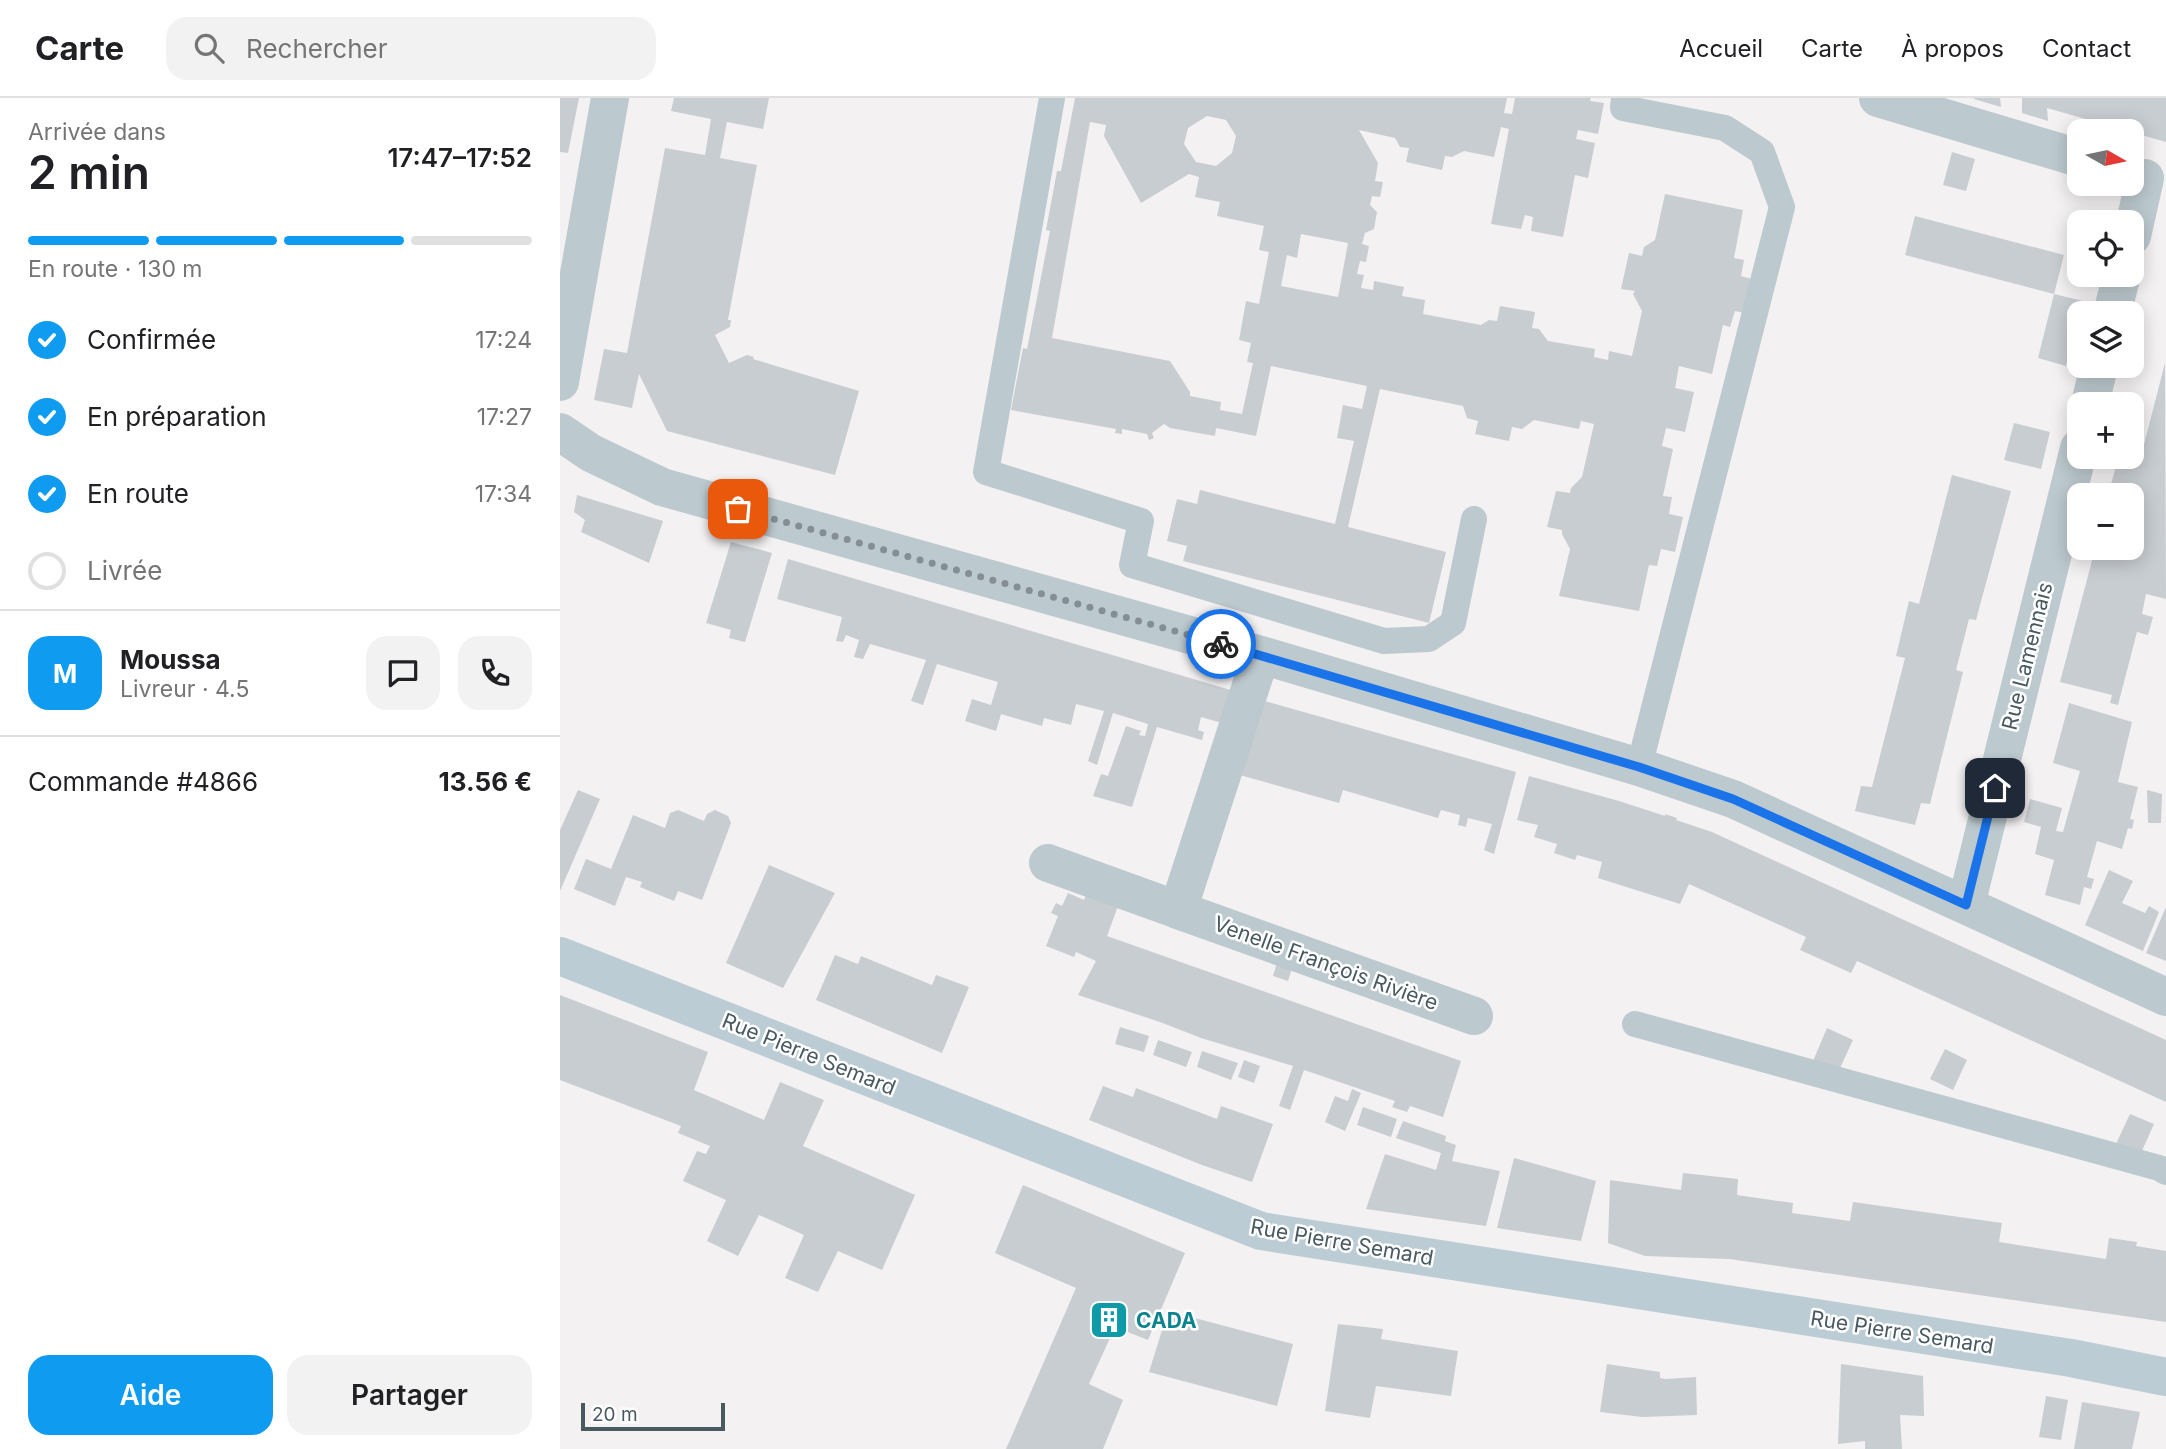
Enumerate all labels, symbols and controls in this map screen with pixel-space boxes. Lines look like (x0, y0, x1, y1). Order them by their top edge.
search box (166, 17, 656, 80)
text: Carte (35, 28, 124, 68)
icon: search (190, 29, 228, 67)
text: Rechercher (246, 33, 388, 64)
text: Accueil (1679, 34, 1763, 63)
text: Carte (1801, 34, 1863, 63)
text: À propos (1901, 34, 2004, 63)
text: Contact (2042, 34, 2131, 63)
text: Arrivée dans (28, 118, 166, 146)
north arrow (2067, 119, 2144, 196)
map controls (2067, 119, 2144, 560)
text: 17:47–17:52 (387, 142, 532, 173)
text: 2 min (28, 144, 150, 200)
button: locate (2067, 210, 2144, 287)
text: En route · 130 m (28, 255, 203, 283)
button: layers (2067, 301, 2144, 378)
icon: check (28, 321, 66, 359)
text: Confirmée (87, 324, 216, 355)
text: 17:24 (475, 326, 532, 354)
button: + (2067, 392, 2144, 469)
icon: check (28, 398, 66, 436)
text: En préparation (87, 401, 267, 432)
text: 17:27 (477, 403, 532, 431)
icon: check (28, 475, 66, 513)
text: En route (87, 478, 189, 509)
pin (708, 479, 768, 539)
text: 17:34 (475, 480, 532, 508)
button: − (2067, 483, 2144, 560)
icon: bag (719, 490, 757, 528)
text: Livrée (87, 555, 162, 586)
street label: Rue Lamennais (1997, 580, 2057, 732)
courier (1186, 609, 1256, 679)
icon: bike (1202, 625, 1240, 663)
button: chat (366, 636, 440, 710)
button: phone (458, 636, 532, 710)
text: Moussa (120, 644, 221, 675)
text: M (53, 658, 77, 689)
text: Livreur · 4.5 (120, 675, 249, 703)
pin (1965, 758, 2025, 818)
text: Commande #4866 (28, 766, 258, 797)
text: 13.56 € (439, 766, 532, 797)
icon: home (1976, 769, 2014, 807)
street label: Venelle François Rivière (1210, 911, 1442, 1015)
street label: Rue Pierre Semard (719, 1008, 899, 1100)
street label: Rue Pierre Semard (1249, 1214, 1435, 1270)
building icon: CADA (1088, 1299, 1130, 1341)
street label: Rue Pierre Semard (1809, 1305, 1995, 1359)
place label: CADA (1136, 1308, 1197, 1333)
button: Aide (28, 1355, 273, 1435)
button: Partager (287, 1355, 532, 1435)
scale bar (581, 1400, 724, 1432)
text: 20 m (592, 1403, 638, 1426)

